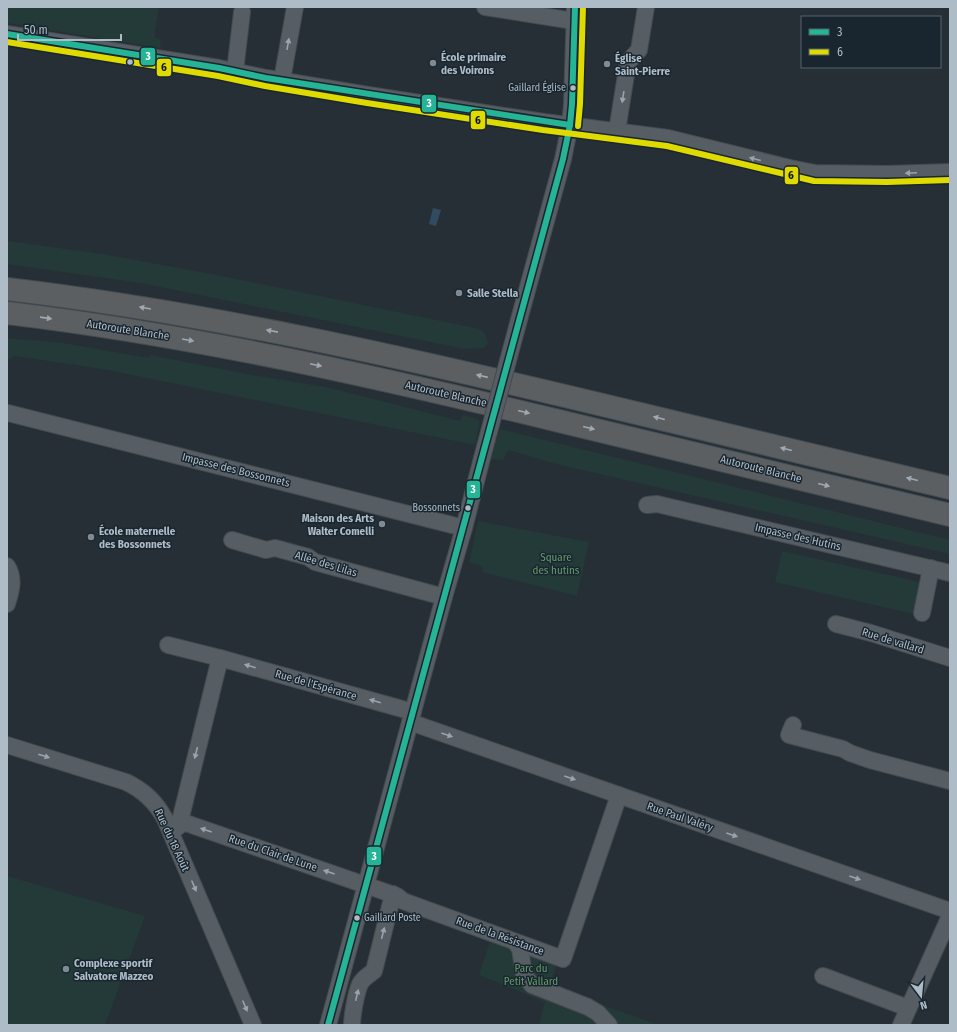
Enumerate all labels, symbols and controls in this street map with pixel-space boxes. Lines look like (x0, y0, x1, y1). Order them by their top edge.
scale bar (18, 16, 121, 42)
legend (801, 16, 941, 68)
text: 50 m (24, 23, 48, 37)
text: 3 (837, 25, 842, 39)
one-way arrow (286, 38, 292, 50)
text: 6 (837, 45, 843, 59)
line badge: 3 (140, 47, 156, 66)
text: 3 (144, 50, 151, 63)
place label: École primaire des Voirons (441, 50, 507, 77)
place label: Église Saint-Pierre (615, 51, 670, 78)
unlabelled marker (125, 57, 135, 67)
line badge: 6 (156, 58, 172, 77)
marker: École primaire des Voirons (428, 58, 438, 68)
marker: Église Saint-Pierre (602, 59, 612, 69)
text: 6 (161, 61, 167, 74)
place label: Gaillard Église (508, 80, 566, 94)
marker: Gaillard Église (568, 83, 578, 93)
one-way arrow (619, 91, 625, 103)
line badge: 3 (421, 94, 437, 113)
text: 3 (425, 97, 432, 110)
line badge: 6 (470, 110, 486, 130)
text: 6 (475, 114, 481, 127)
one-way arrow (749, 156, 761, 162)
line badge: 6 (784, 166, 799, 185)
text: 6 (788, 169, 794, 182)
one-way arrow (905, 170, 917, 177)
place label: Salle Stella (467, 287, 519, 300)
marker: Salle Stella (454, 288, 464, 298)
one-way arrow (138, 305, 151, 311)
one-way arrow (40, 315, 52, 321)
street label: Autoroute Blanche (86, 317, 170, 343)
one-way arrow (266, 328, 279, 334)
one-way arrow (182, 337, 194, 343)
one-way arrow (309, 362, 322, 368)
one-way arrow (476, 373, 488, 379)
street label: Autoroute Blanche (404, 378, 488, 410)
one-way arrow (518, 410, 530, 416)
one-way arrow (653, 415, 666, 421)
one-way arrow (582, 425, 595, 431)
one-way arrow (780, 445, 792, 451)
street label: Impasse des Bossonnets (181, 450, 291, 490)
street label: Autoroute Blanche (719, 453, 803, 485)
one-way arrow (906, 476, 918, 482)
line badge: 3 (466, 480, 481, 499)
one-way arrow (818, 482, 830, 488)
text: 3 (469, 483, 476, 496)
place label: Bossonnets (413, 502, 460, 514)
marker: Bossonnets (463, 503, 473, 513)
place label: Maison des Arts Walter Comelli (302, 512, 374, 538)
marker: Maison des Arts Walter Comelli (377, 519, 387, 529)
street label: Impasse des Hutins (754, 521, 842, 553)
place label: École maternelle des Bossonnets (99, 524, 176, 551)
marker: École maternelle des Bossonnets (86, 532, 96, 542)
street label: Allée des Lilas (293, 548, 359, 580)
park label: Square des hutins (532, 551, 580, 577)
street label: Rue de vallard (860, 625, 926, 657)
one-way arrow (244, 663, 256, 669)
street label: Rue de l'Espérance (274, 667, 358, 703)
one-way arrow (369, 698, 381, 704)
one-way arrow (441, 733, 453, 739)
one-way arrow (193, 747, 199, 759)
one-way arrow (39, 753, 51, 759)
one-way arrow (564, 775, 576, 781)
street label: Rue Paul Valéry (645, 800, 715, 834)
street label: Rue du 18 Août (152, 807, 192, 874)
one-way arrow (200, 827, 212, 833)
street label: Rue du Clair de Lune (227, 832, 319, 874)
one-way arrow (726, 832, 738, 838)
line badge: 3 (366, 846, 382, 866)
text: 3 (370, 850, 377, 863)
one-way arrow (323, 869, 335, 875)
one-way arrow (849, 875, 861, 881)
one-way arrow (191, 881, 197, 893)
place label: Gaillard Poste (364, 912, 421, 924)
marker: Gaillard Poste (352, 913, 362, 923)
street label: Rue de la Résistance (454, 914, 546, 958)
one-way arrow (380, 927, 386, 939)
place label: Complexe sportif Salvatore Mazzeo (74, 957, 154, 983)
park label: Parc du Petit Vallard (504, 962, 558, 988)
marker: Complexe sportif Salvatore Mazzeo (61, 964, 71, 974)
north arrow (901, 976, 941, 1016)
one-way arrow (355, 989, 361, 1001)
text: N (919, 998, 929, 1012)
one-way arrow (242, 1000, 248, 1012)

